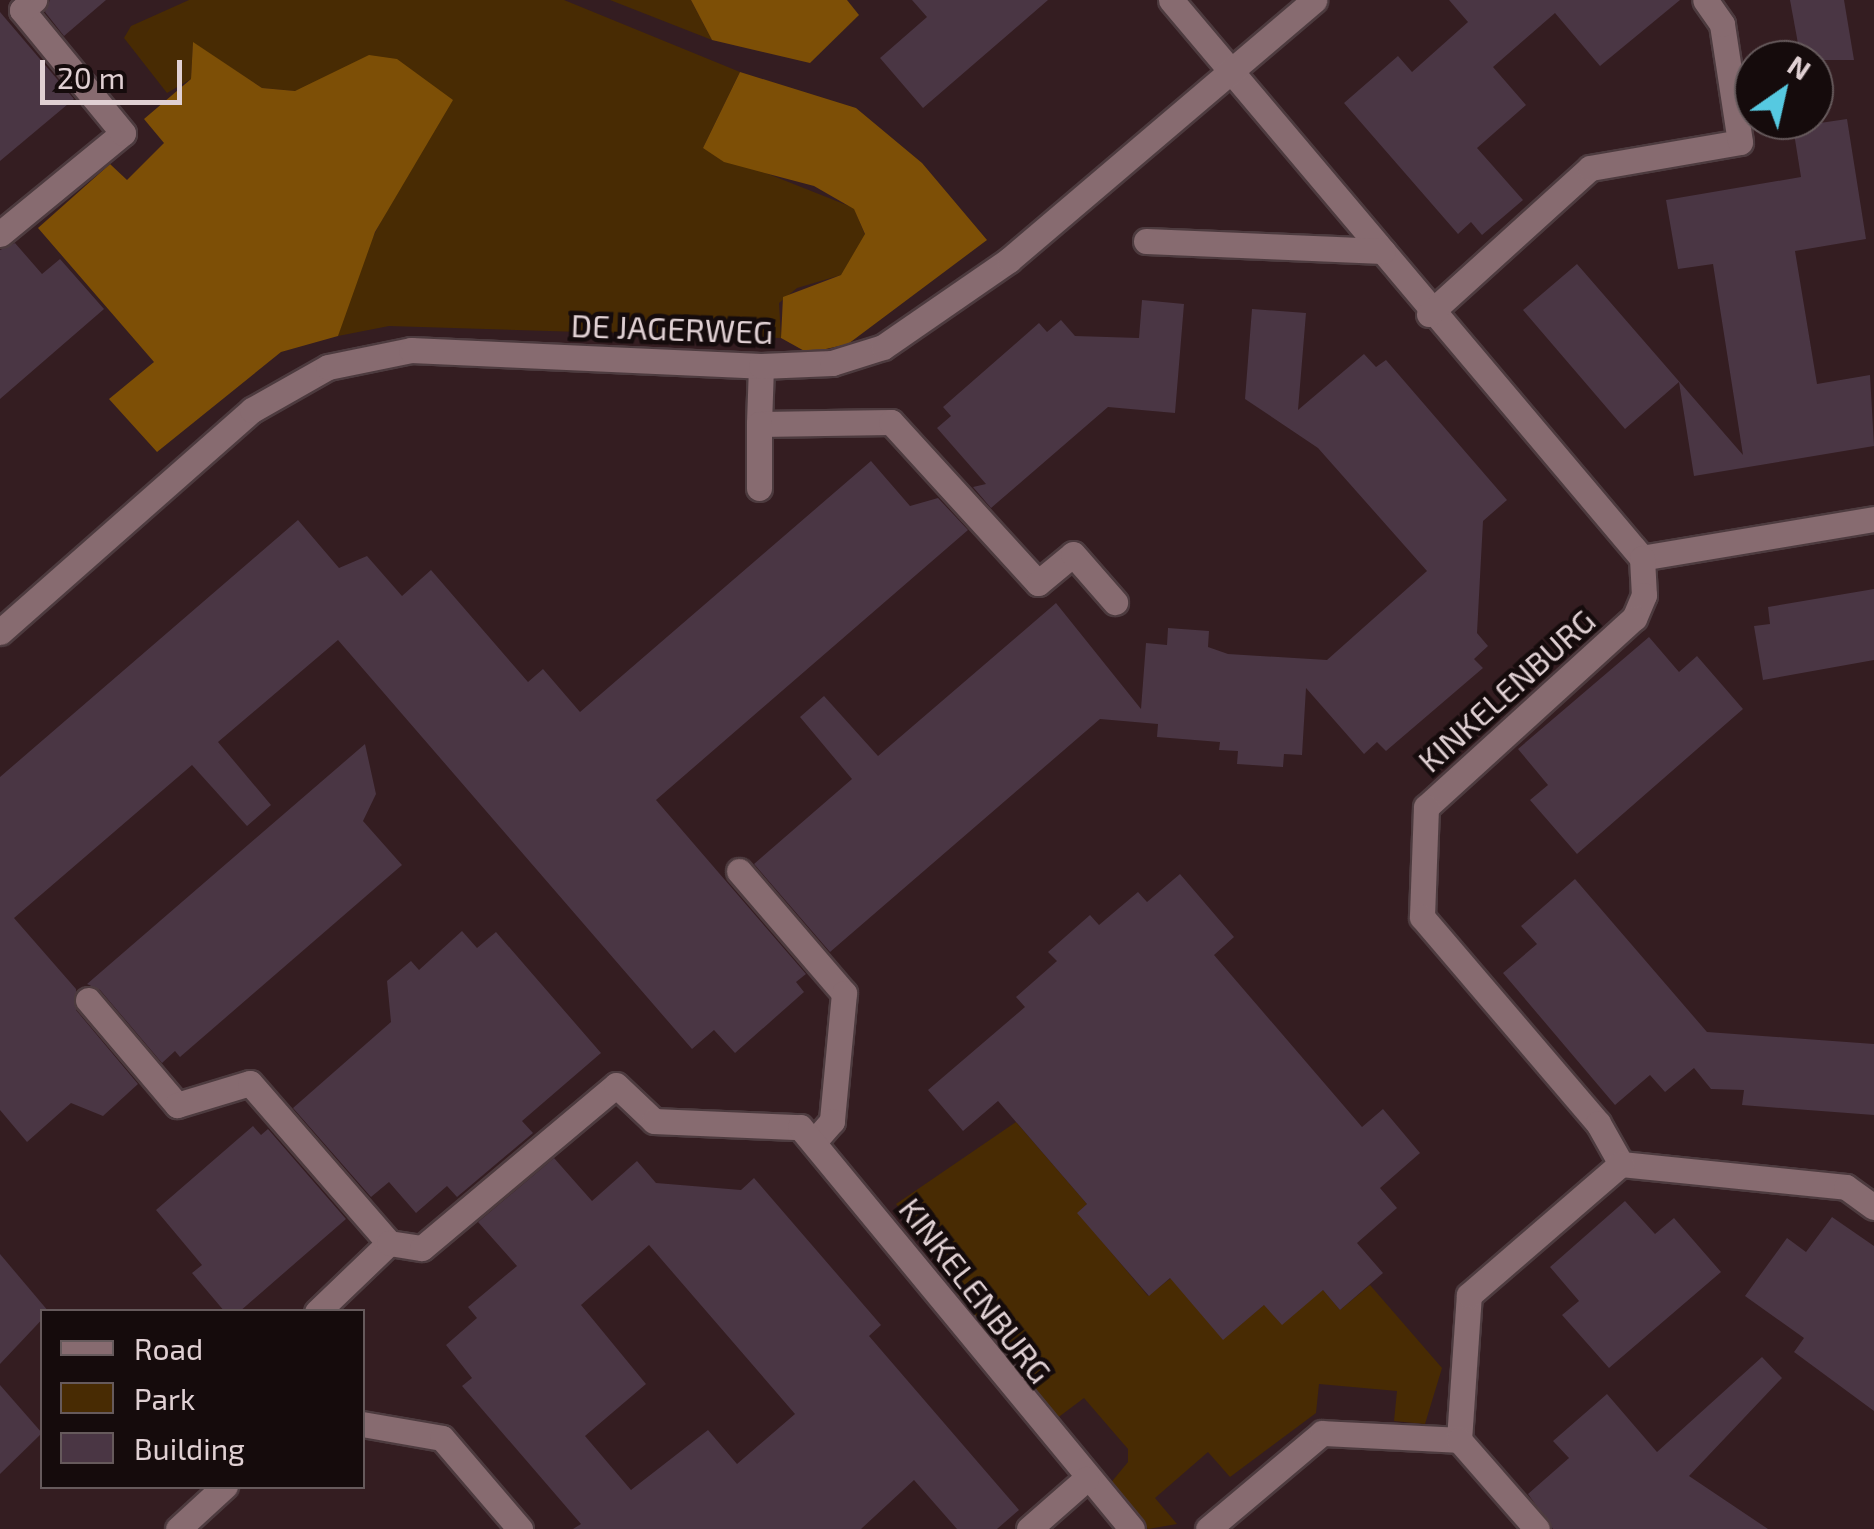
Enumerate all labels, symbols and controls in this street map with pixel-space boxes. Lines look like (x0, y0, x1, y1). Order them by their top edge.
scale bar (45, 40, 188, 102)
north arrow (1734, 40, 1834, 140)
text: N (1782, 47, 1818, 87)
text: 20 m (57, 59, 125, 95)
street label: DE JAGERWEG (570, 305, 774, 351)
street label: KINKELENBURG (1410, 601, 1602, 779)
street label: KINKELENBURG (892, 1190, 1060, 1390)
legend (40, 1309, 365, 1489)
text: Road (134, 1330, 203, 1366)
text: Park (134, 1380, 195, 1416)
text: Building (134, 1430, 245, 1466)

